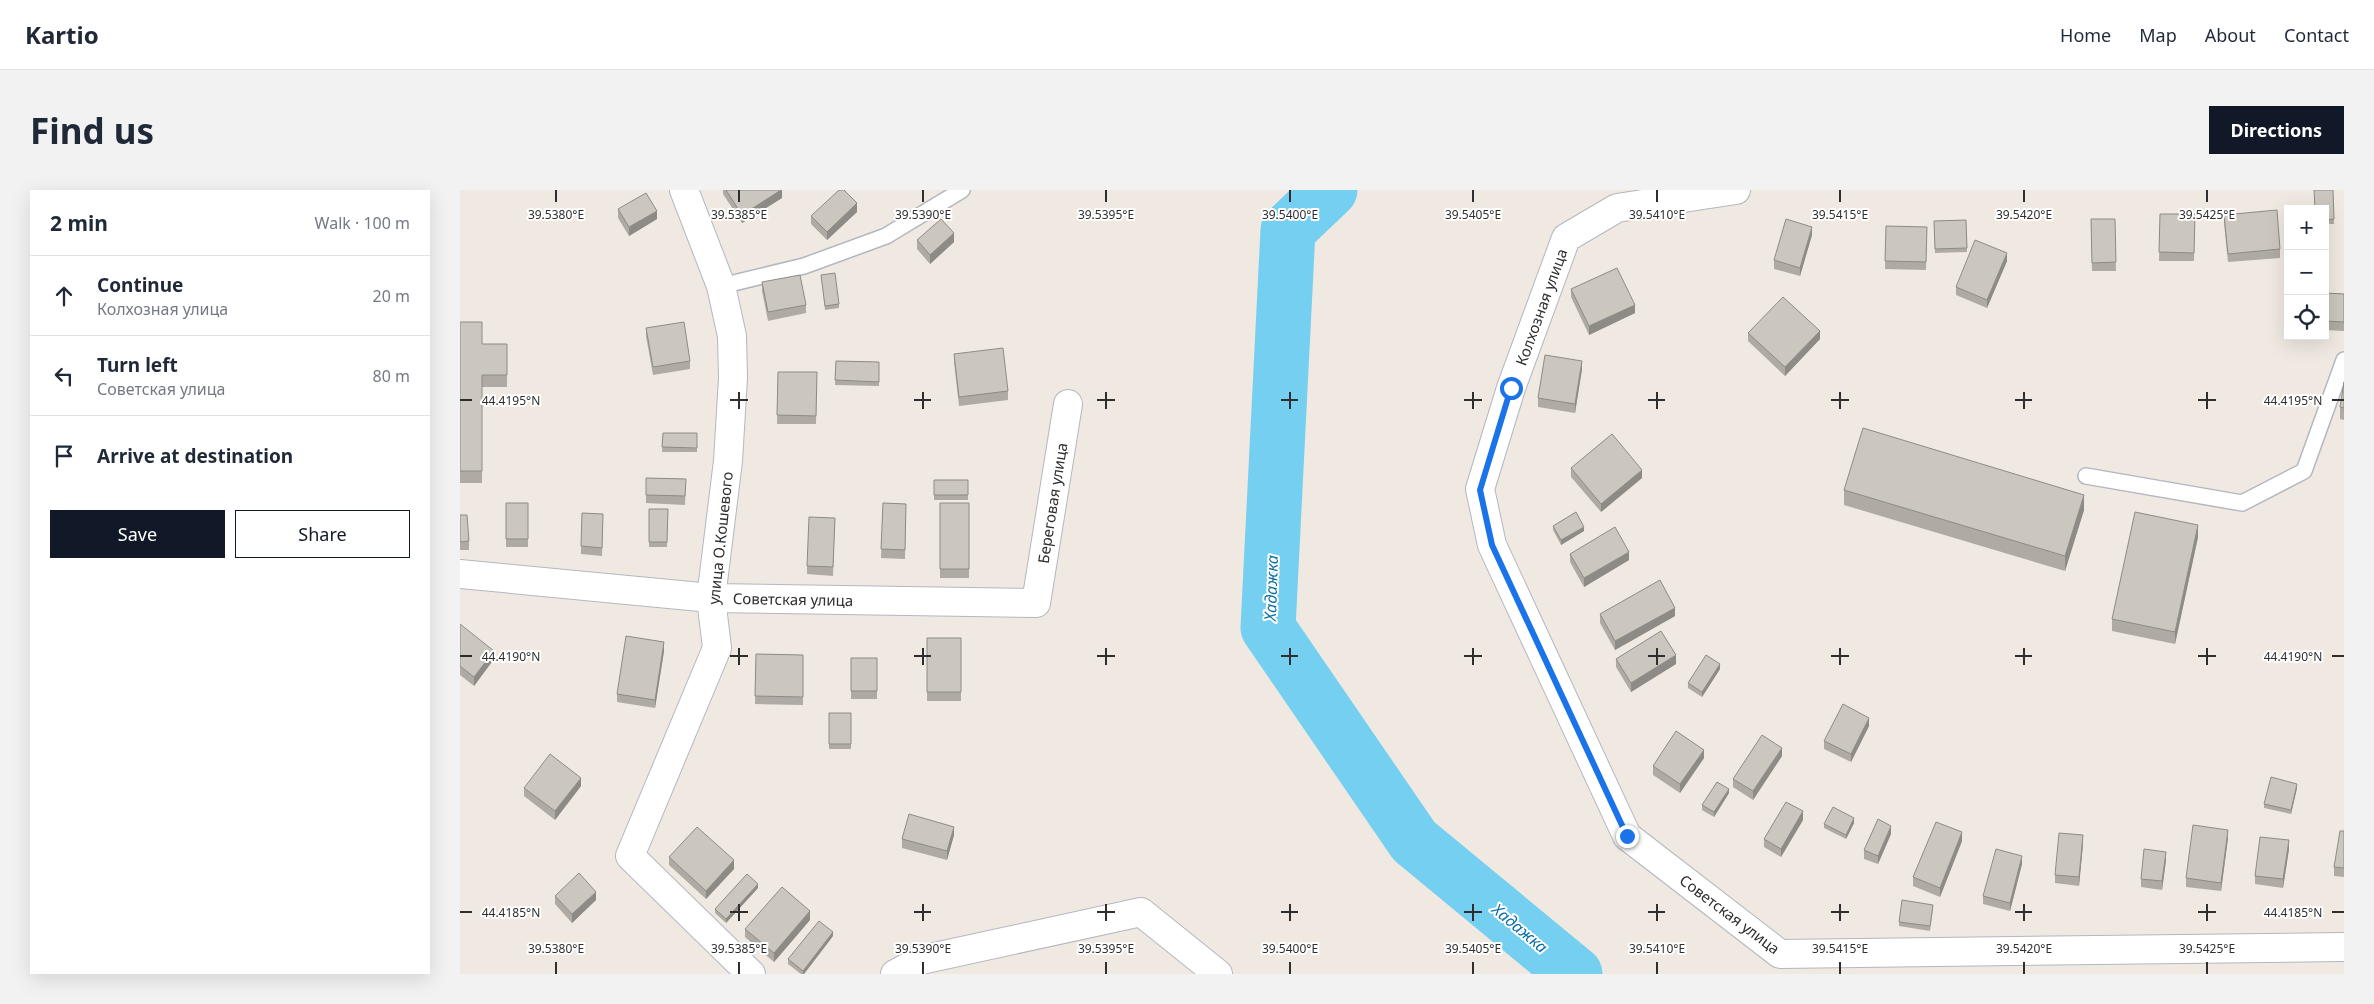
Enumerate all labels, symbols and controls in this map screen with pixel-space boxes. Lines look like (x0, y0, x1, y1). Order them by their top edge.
text: Kartio (25, 18, 99, 51)
text: Home (2060, 23, 2111, 47)
text: Map (2139, 23, 2177, 47)
text: About (2205, 23, 2256, 47)
text: Contact (2284, 23, 2349, 47)
button: Directions (2209, 106, 2344, 154)
text: Find us (30, 107, 154, 154)
map controls (2284, 205, 2329, 340)
button: + (2284, 205, 2329, 250)
text: 39.5380°E (528, 206, 584, 223)
text: 39.5385°E (711, 206, 767, 223)
text: 39.5390°E (895, 206, 951, 223)
text: 39.5395°E (1078, 206, 1134, 223)
text: 39.5400°E (1262, 206, 1318, 223)
text: 39.5405°E (1445, 206, 1501, 223)
text: 39.5410°E (1629, 206, 1685, 223)
text: 39.5415°E (1812, 206, 1868, 223)
text: 39.5420°E (1996, 206, 2052, 223)
text: 39.5425°E (2179, 206, 2235, 223)
text: 2 min (50, 209, 108, 237)
text: Walk · 100 m (315, 212, 410, 234)
street label: Колхозная улица (1511, 246, 1571, 368)
button: − (2284, 250, 2329, 295)
text: Continue (97, 272, 183, 298)
icon: ahead (50, 282, 78, 310)
text: 20 m (373, 285, 410, 307)
button: locate (2284, 295, 2329, 340)
text: Колхозная улица (97, 298, 228, 320)
text: Turn left (97, 352, 178, 378)
icon: left (50, 362, 78, 390)
text: 80 m (373, 365, 410, 387)
route start (1500, 377, 1523, 400)
text: Советская улица (97, 378, 225, 400)
text: 44.4195°N (482, 392, 540, 409)
text: 44.4195°N (2264, 392, 2322, 409)
street label: Береговая улица (1033, 441, 1071, 565)
icon: arrive (50, 442, 78, 470)
text: Arrive at destination (97, 443, 293, 469)
street label: улица О.Кошевого (703, 470, 737, 605)
button: Save (50, 510, 225, 558)
button: Share (235, 510, 410, 558)
water label: Хадажка (1259, 554, 1283, 623)
street label: Советская улица (733, 588, 853, 610)
text: 44.4190°N (482, 648, 540, 665)
text: 44.4190°N (2264, 648, 2322, 665)
route end (1616, 825, 1639, 848)
street label: Советская улица (1676, 870, 1784, 958)
water label: Хадажка (1487, 898, 1552, 958)
text: 44.4185°N (482, 904, 540, 921)
text: 44.4185°N (2264, 904, 2322, 921)
text: 39.5380°E (528, 940, 584, 957)
text: 39.5385°E (711, 940, 767, 957)
text: 39.5390°E (895, 940, 951, 957)
text: 39.5395°E (1078, 940, 1134, 957)
text: 39.5400°E (1262, 940, 1318, 957)
text: 39.5405°E (1445, 940, 1501, 957)
text: 39.5410°E (1629, 940, 1685, 957)
text: 39.5415°E (1812, 940, 1868, 957)
text: 39.5420°E (1996, 940, 2052, 957)
text: 39.5425°E (2179, 940, 2235, 957)

